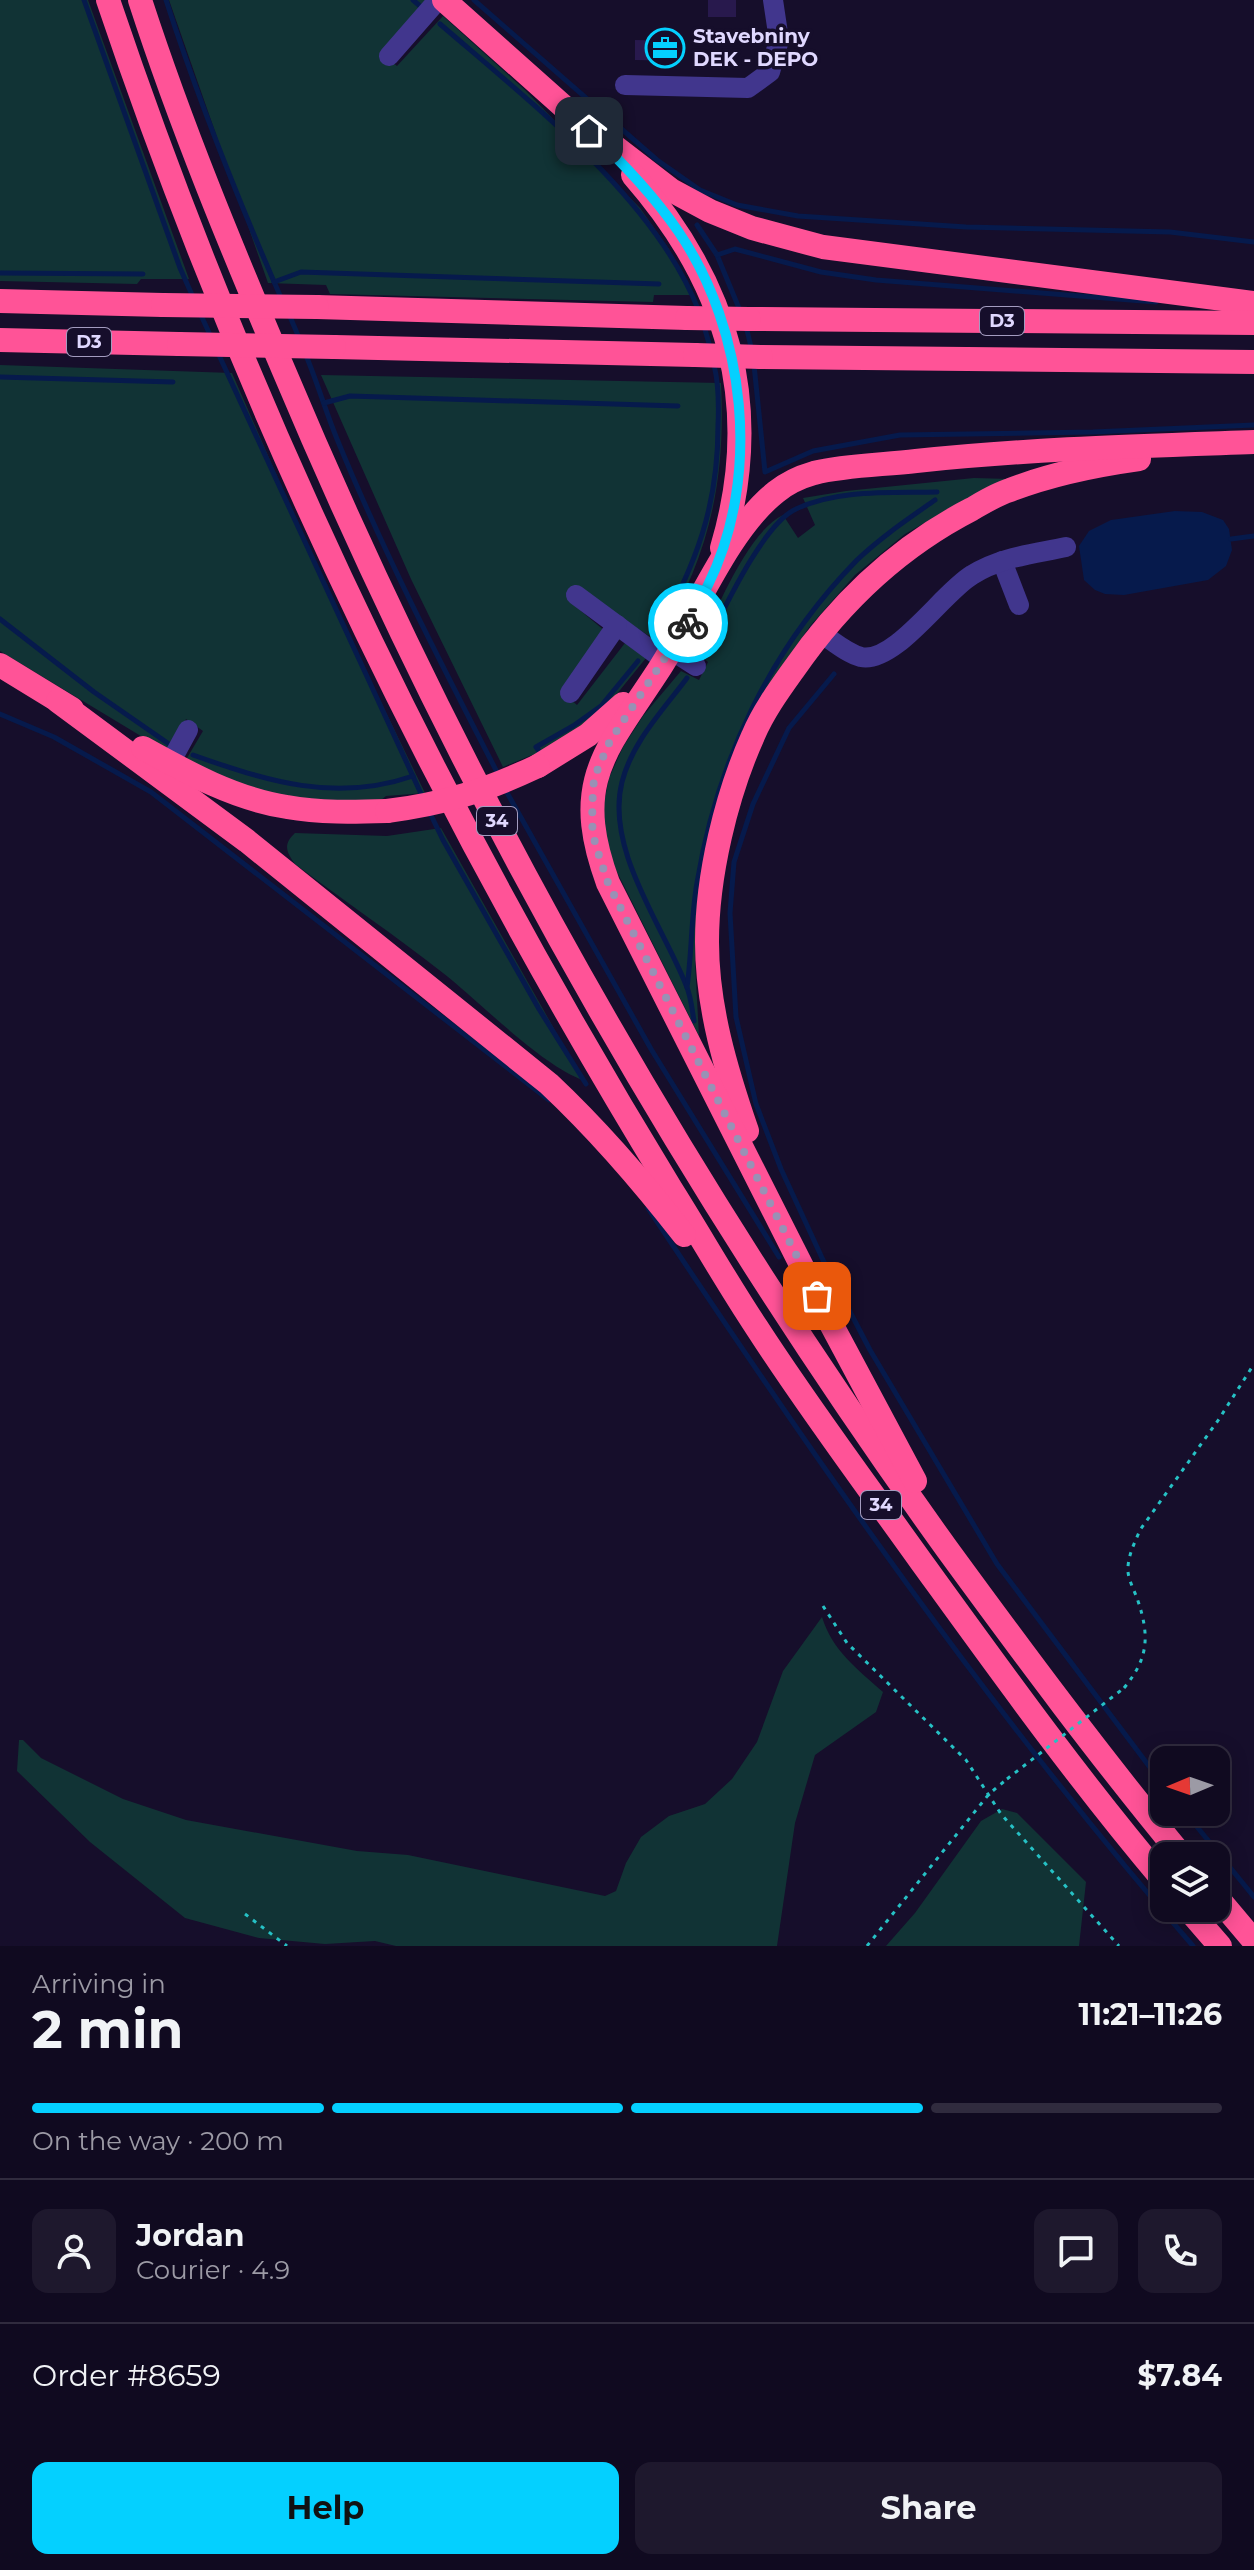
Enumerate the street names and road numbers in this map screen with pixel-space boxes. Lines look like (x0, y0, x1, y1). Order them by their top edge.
road number: D3 (980, 307, 1024, 335)
road number: D3 (67, 328, 111, 356)
road number: 34 (477, 807, 517, 835)
road number: 34 (861, 1491, 901, 1519)

